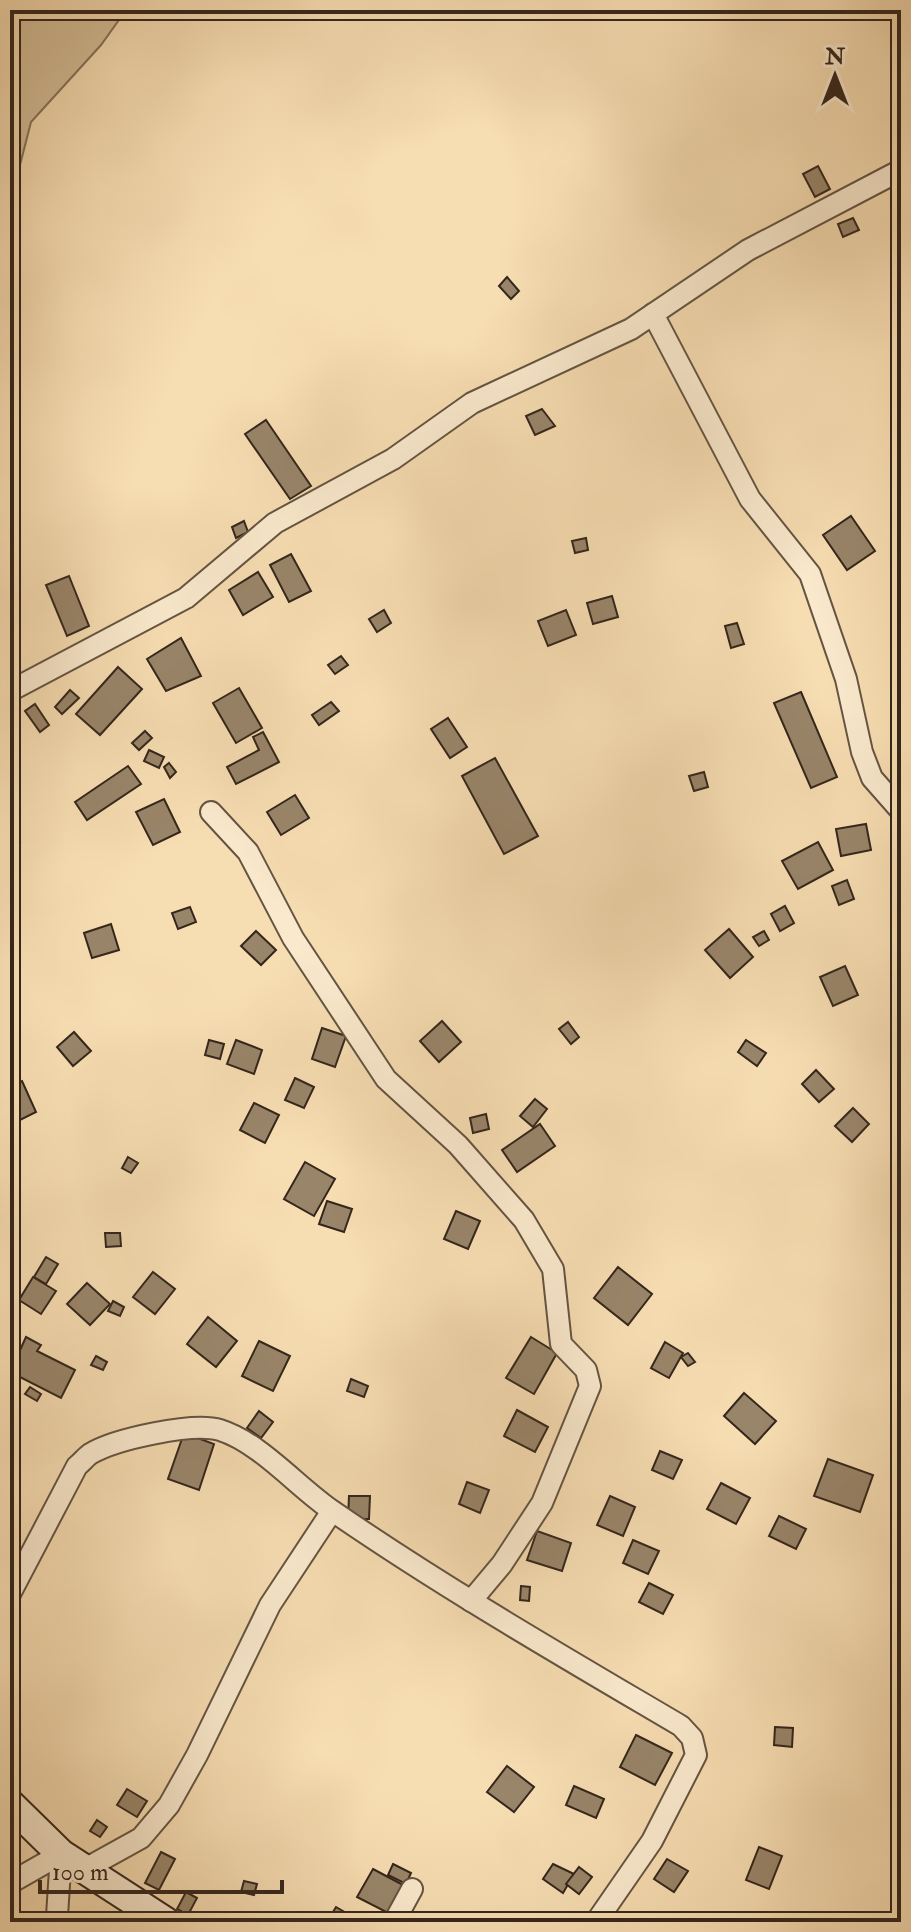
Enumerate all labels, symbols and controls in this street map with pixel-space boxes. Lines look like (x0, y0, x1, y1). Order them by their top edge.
north arrow (795, 36, 875, 116)
text: N (824, 43, 845, 71)
scale bar (40, 1844, 282, 1894)
text: 100 m (52, 1857, 109, 1888)

